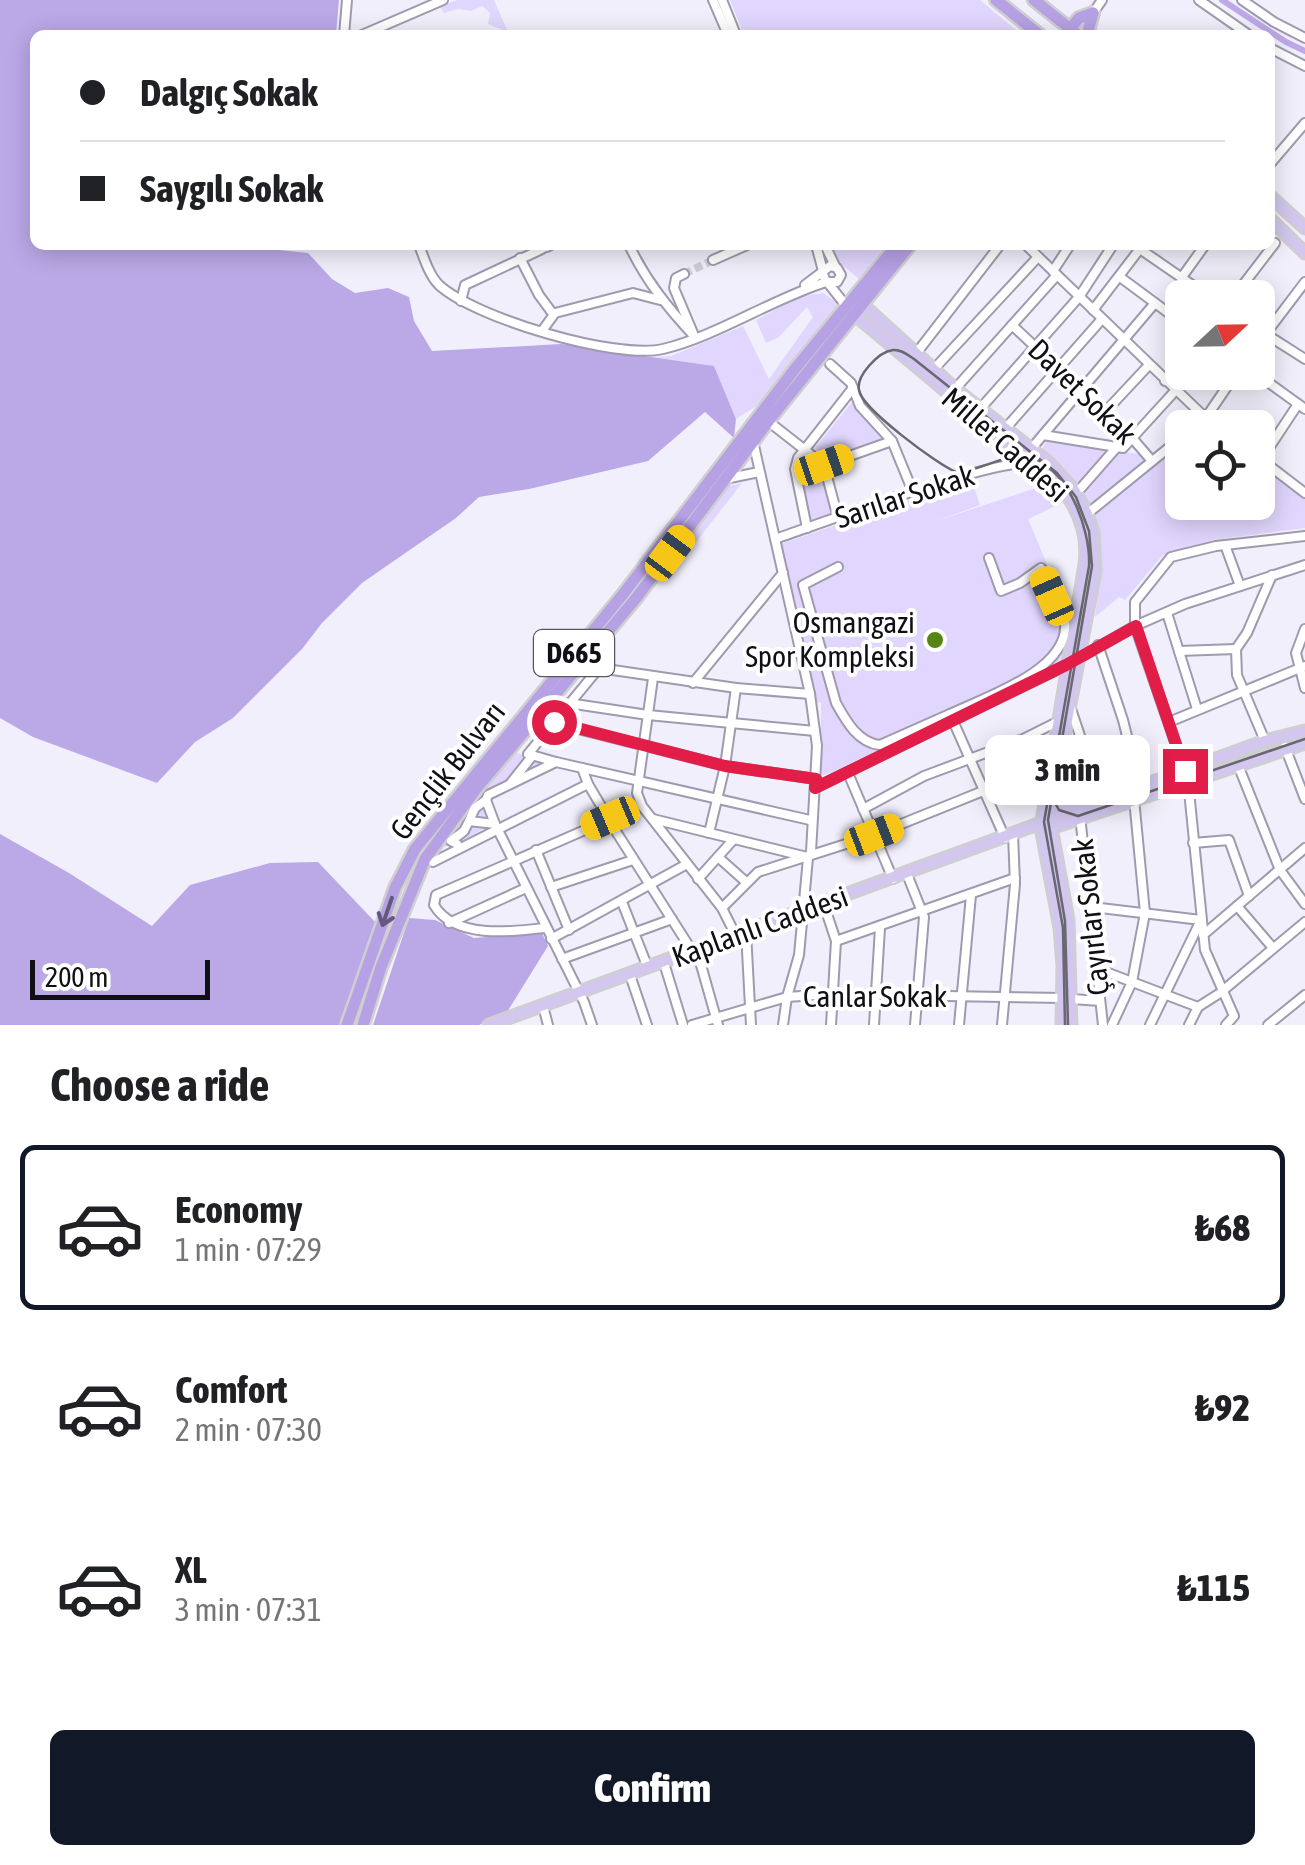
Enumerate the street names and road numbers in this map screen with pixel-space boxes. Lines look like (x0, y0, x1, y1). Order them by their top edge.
street label: Davet Sokak (1022, 332, 1144, 451)
street label: Millet Caddesi (936, 380, 1076, 508)
street label: Sarılar Sokak (831, 458, 979, 534)
road number: D665 (534, 630, 614, 676)
street label: Gençlik Bulvarı (383, 695, 512, 846)
street label: Çayırlar Sokak (1065, 837, 1115, 997)
street label: Kaplanlı Caddesi (667, 879, 852, 974)
street label: Canlar Sokak (803, 979, 947, 1013)

